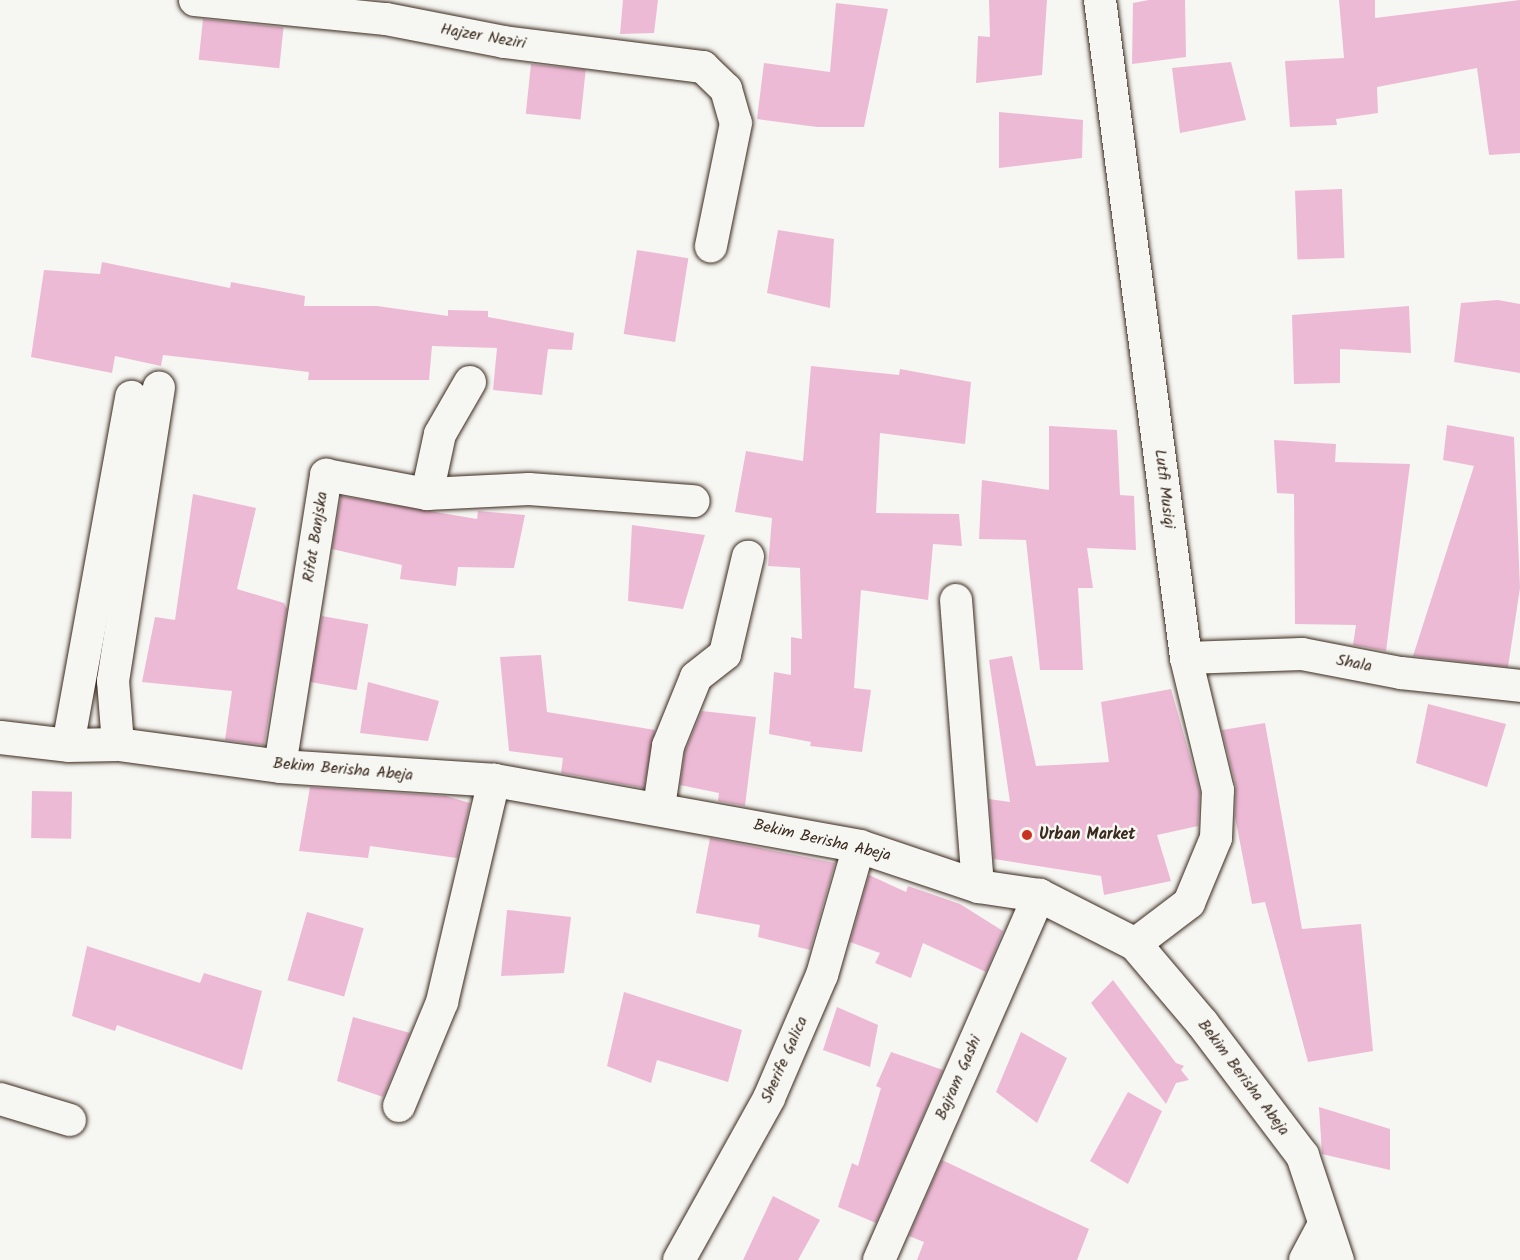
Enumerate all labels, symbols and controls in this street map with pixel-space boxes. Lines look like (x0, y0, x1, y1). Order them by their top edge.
street label: Hajzer Neziri (439, 20, 527, 54)
street label: Lutfi Musiqi (1150, 448, 1178, 530)
street label: Rifat Banjska (299, 490, 333, 584)
street label: Shala (1334, 651, 1374, 677)
street label: Bekim Berisha Abeja (272, 754, 414, 786)
street label: Bekim Berisha Abeja (751, 816, 893, 866)
place label: Urban Market (1039, 825, 1136, 845)
marker: Urban Market (1020, 828, 1034, 842)
street label: Sherife Galica (757, 1014, 813, 1106)
street label: Bekim Berisha Abeja (1193, 1016, 1293, 1140)
street label: Bajram Gashi (932, 1033, 986, 1123)

